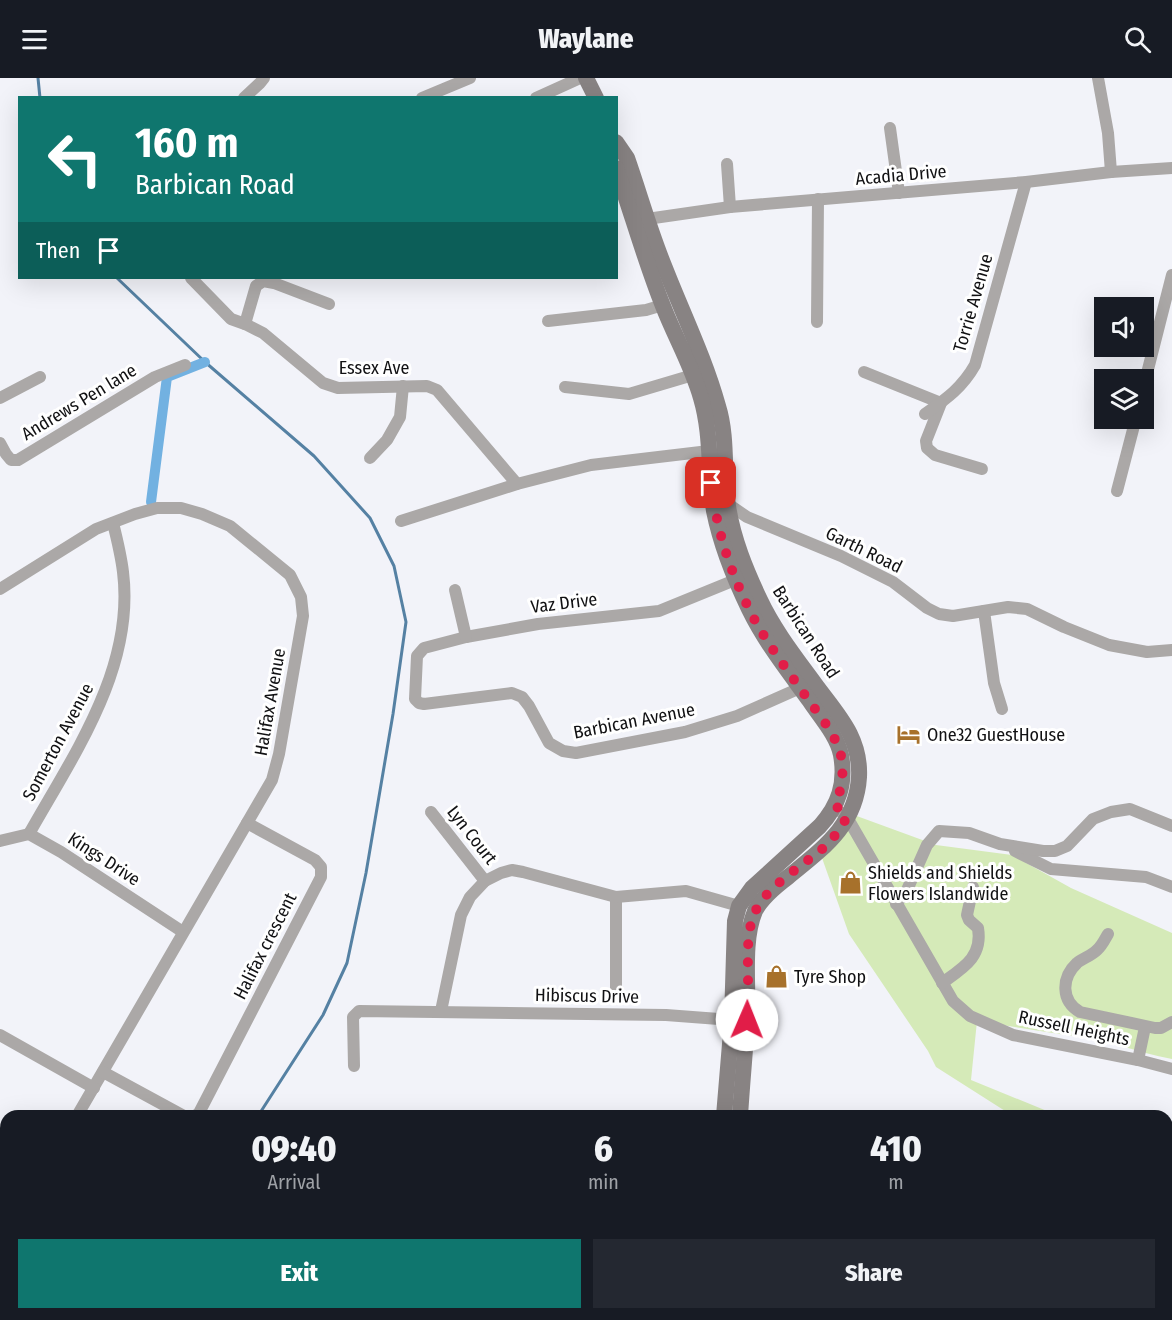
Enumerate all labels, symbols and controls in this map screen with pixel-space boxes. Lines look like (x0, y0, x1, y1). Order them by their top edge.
icon: menu (18, 23, 51, 56)
text: Waylane (538, 23, 634, 55)
icon: search (1121, 23, 1154, 56)
text: 160 m (135, 118, 238, 168)
icon: left (36, 120, 114, 198)
street label: Acadia Drive (855, 160, 947, 190)
text: Barbican Road (135, 169, 295, 201)
icon: arrive (92, 234, 125, 267)
text: Then (36, 237, 80, 264)
street label: Torrie Avenue (948, 251, 998, 355)
map controls (1094, 297, 1154, 429)
button: sound (1094, 297, 1154, 357)
street label: Essex Ave (339, 357, 409, 379)
street label: Andrews Pen lane (17, 359, 141, 445)
button: layers (1094, 369, 1154, 429)
pin (685, 457, 736, 508)
icon: arrive (694, 466, 727, 499)
street label: Garth Road (822, 522, 906, 578)
street label: Barbican Road (768, 581, 844, 683)
street label: Vaz Drive (530, 588, 599, 618)
street label: Halifax Avenue (250, 646, 290, 758)
street label: Somerton Avenue (18, 679, 98, 805)
street label: Barbican Avenue (571, 698, 697, 744)
hotel icon: One32 GuestHouse (896, 722, 922, 748)
place label: One32 GuestHouse (927, 724, 1065, 746)
street label: Lyn Court (442, 801, 502, 869)
street label: Kings Drive (64, 827, 144, 891)
place label: Shields and Shields Flowers Islandwide (868, 862, 1012, 905)
shop icon: Shields and Shields Flowers Islandwide (837, 870, 863, 896)
street label: Halifax crescent (229, 889, 301, 1003)
shop icon: Tyre Shop (763, 964, 789, 990)
place label: Tyre Shop (794, 966, 866, 988)
street label: Hibiscus Drive (535, 984, 639, 1008)
position arrow (715, 988, 779, 1052)
street label: Russell Heights (1016, 1006, 1132, 1051)
text: 09:40 (251, 1127, 337, 1171)
text: 6 (594, 1127, 613, 1171)
text: 410 (870, 1127, 922, 1171)
text: Arrival (267, 1170, 320, 1194)
text: min (588, 1170, 619, 1194)
text: m (888, 1170, 904, 1194)
button: Exit (18, 1239, 581, 1308)
button: Share (593, 1239, 1155, 1308)

